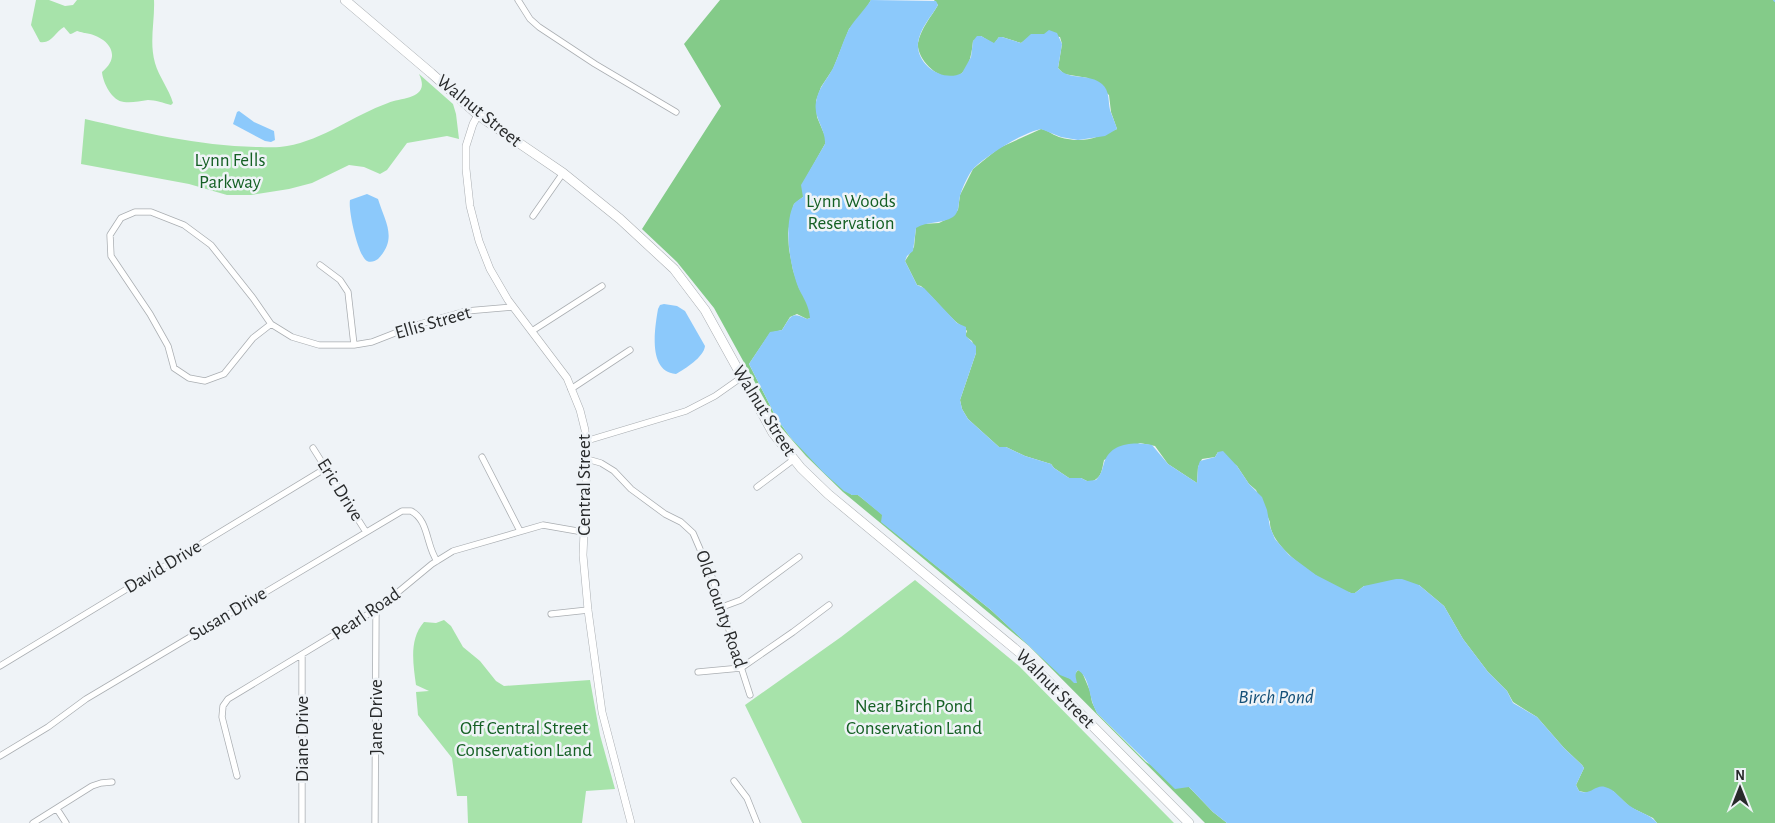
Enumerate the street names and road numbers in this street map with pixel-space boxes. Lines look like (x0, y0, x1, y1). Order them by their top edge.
street label: Walnut Street (433, 71, 525, 151)
street label: Ellis Street (393, 303, 473, 343)
street label: Walnut Street (729, 362, 799, 460)
street label: Central Street (575, 434, 594, 536)
street label: Eric Drive (313, 455, 367, 525)
street label: David Drive (121, 537, 205, 597)
street label: Old County Road (692, 548, 750, 670)
street label: Susan Drive (186, 584, 270, 644)
street label: Pearl Road (328, 584, 404, 644)
street label: Walnut Street (1012, 646, 1098, 732)
street label: Jane Drive (367, 679, 386, 755)
street label: Diane Drive (293, 696, 312, 782)

